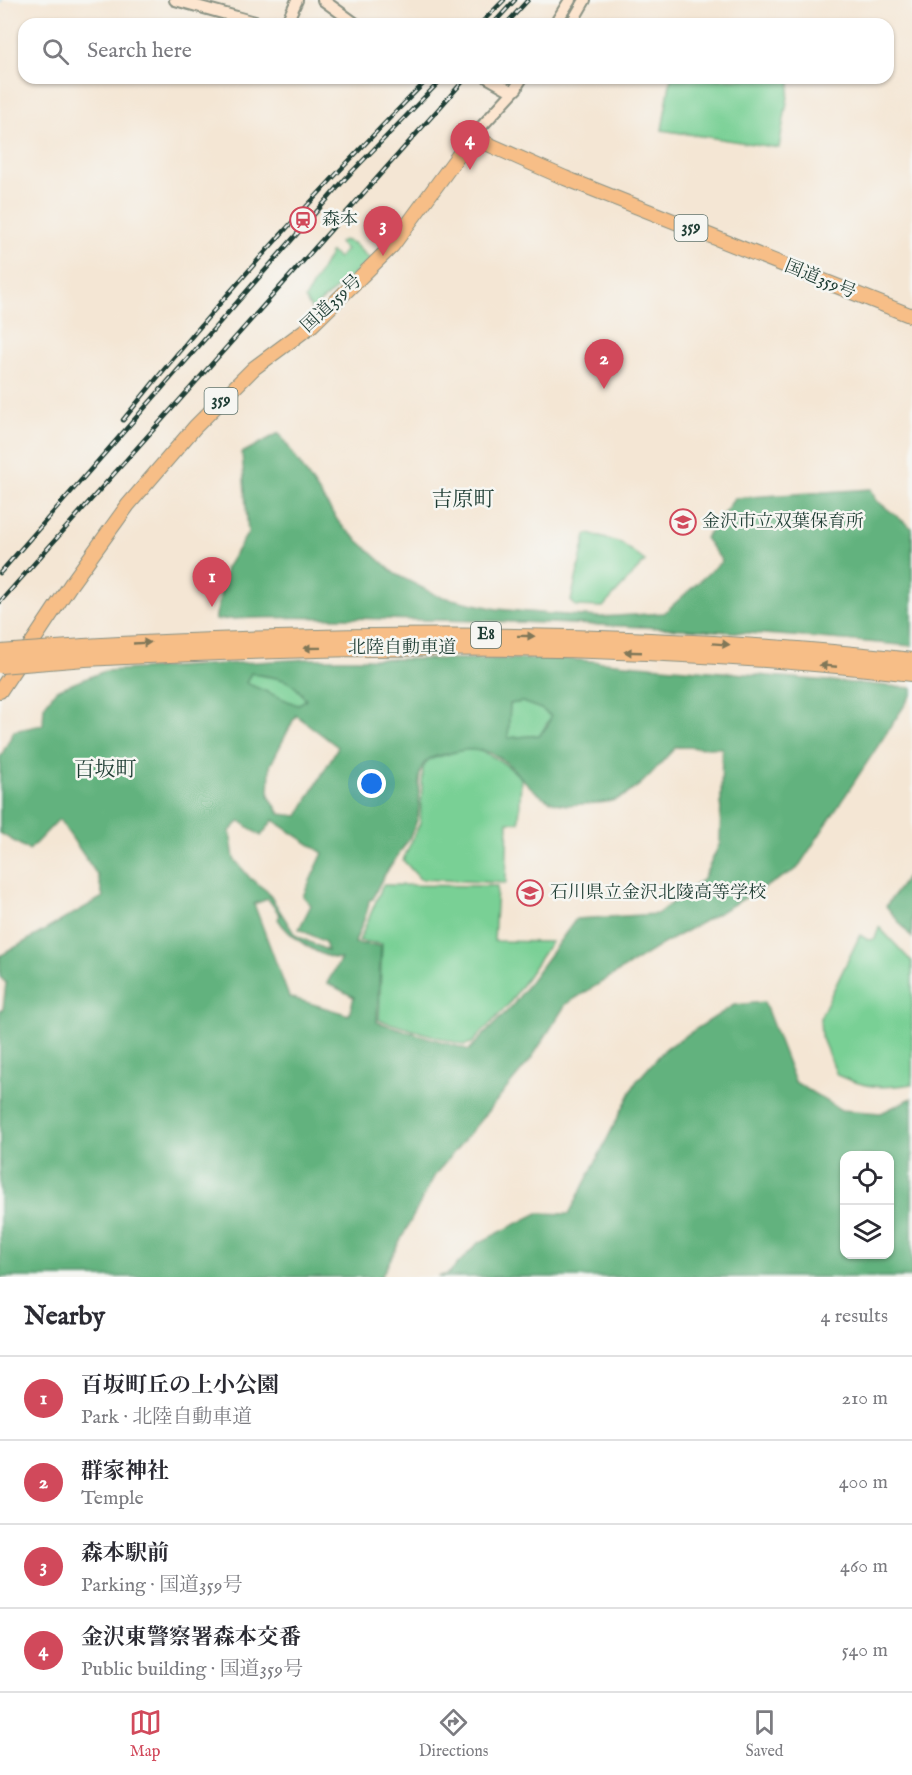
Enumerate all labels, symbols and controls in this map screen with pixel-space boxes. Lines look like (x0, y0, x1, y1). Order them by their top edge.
search box (18, 18, 894, 84)
icon: search (39, 35, 72, 68)
text: Search here (87, 37, 192, 65)
pin: 4 (450, 120, 490, 170)
station icon: 森本 (288, 205, 318, 235)
pin: 3 (364, 206, 403, 256)
place label: 森本 (322, 209, 358, 232)
road number: 359 (674, 215, 708, 241)
street label: 国道359号 (781, 255, 859, 305)
street label: 国道359号 (297, 270, 367, 338)
pin: 2 (584, 340, 624, 389)
road number: 359 (204, 388, 238, 414)
district label: 吉原町 (432, 487, 495, 514)
school or university icon: 金沢市立双葉保育所 (668, 507, 698, 537)
place label: 金沢市立双葉保育所 (702, 511, 864, 534)
pin: 1 (192, 558, 232, 607)
road number: E8 (471, 622, 501, 648)
one-way arrow (517, 631, 536, 640)
street label: 北陸自動車道 (348, 637, 456, 660)
one-way arrow (133, 638, 152, 647)
one-way arrow (712, 640, 731, 649)
one-way arrow (303, 644, 322, 653)
one-way arrow (624, 648, 643, 657)
one-way arrow (818, 661, 837, 671)
district label: 百坂町 (74, 757, 137, 784)
your location (357, 769, 386, 798)
school or university icon: 石川県立金沢北陵高等学校 (515, 878, 545, 908)
place label: 石川県立金沢北陵高等学校 (550, 882, 766, 905)
map controls (840, 1151, 894, 1259)
button: locate (840, 1151, 894, 1205)
button: layers (840, 1205, 894, 1259)
text: Nearby (24, 1300, 105, 1333)
text: 4 results (821, 1304, 888, 1329)
text: 百坂町丘の上小公園 (81, 1372, 279, 1400)
text: 1 (40, 1386, 47, 1411)
text: 210 m (842, 1386, 888, 1411)
text: Park · 北陸自動車道 (81, 1405, 252, 1430)
text: 群家神社 (81, 1458, 169, 1486)
text: 2 (39, 1470, 48, 1495)
text: 400 m (839, 1470, 888, 1495)
text: Temple (81, 1486, 144, 1511)
text: 森本駅前 (81, 1540, 169, 1568)
text: 3 (40, 1554, 47, 1579)
text: 460 m (840, 1554, 888, 1579)
text: Parking · 国道359号 (81, 1573, 243, 1598)
text: 金沢東警察署森本交番 (81, 1624, 301, 1652)
text: 4 (39, 1638, 48, 1663)
text: 540 m (841, 1638, 888, 1663)
text: Public building · 国道359号 (81, 1657, 303, 1682)
tab: Map (129, 1706, 162, 1762)
tab: Directions (419, 1706, 488, 1762)
tab: Saved (746, 1706, 783, 1762)

